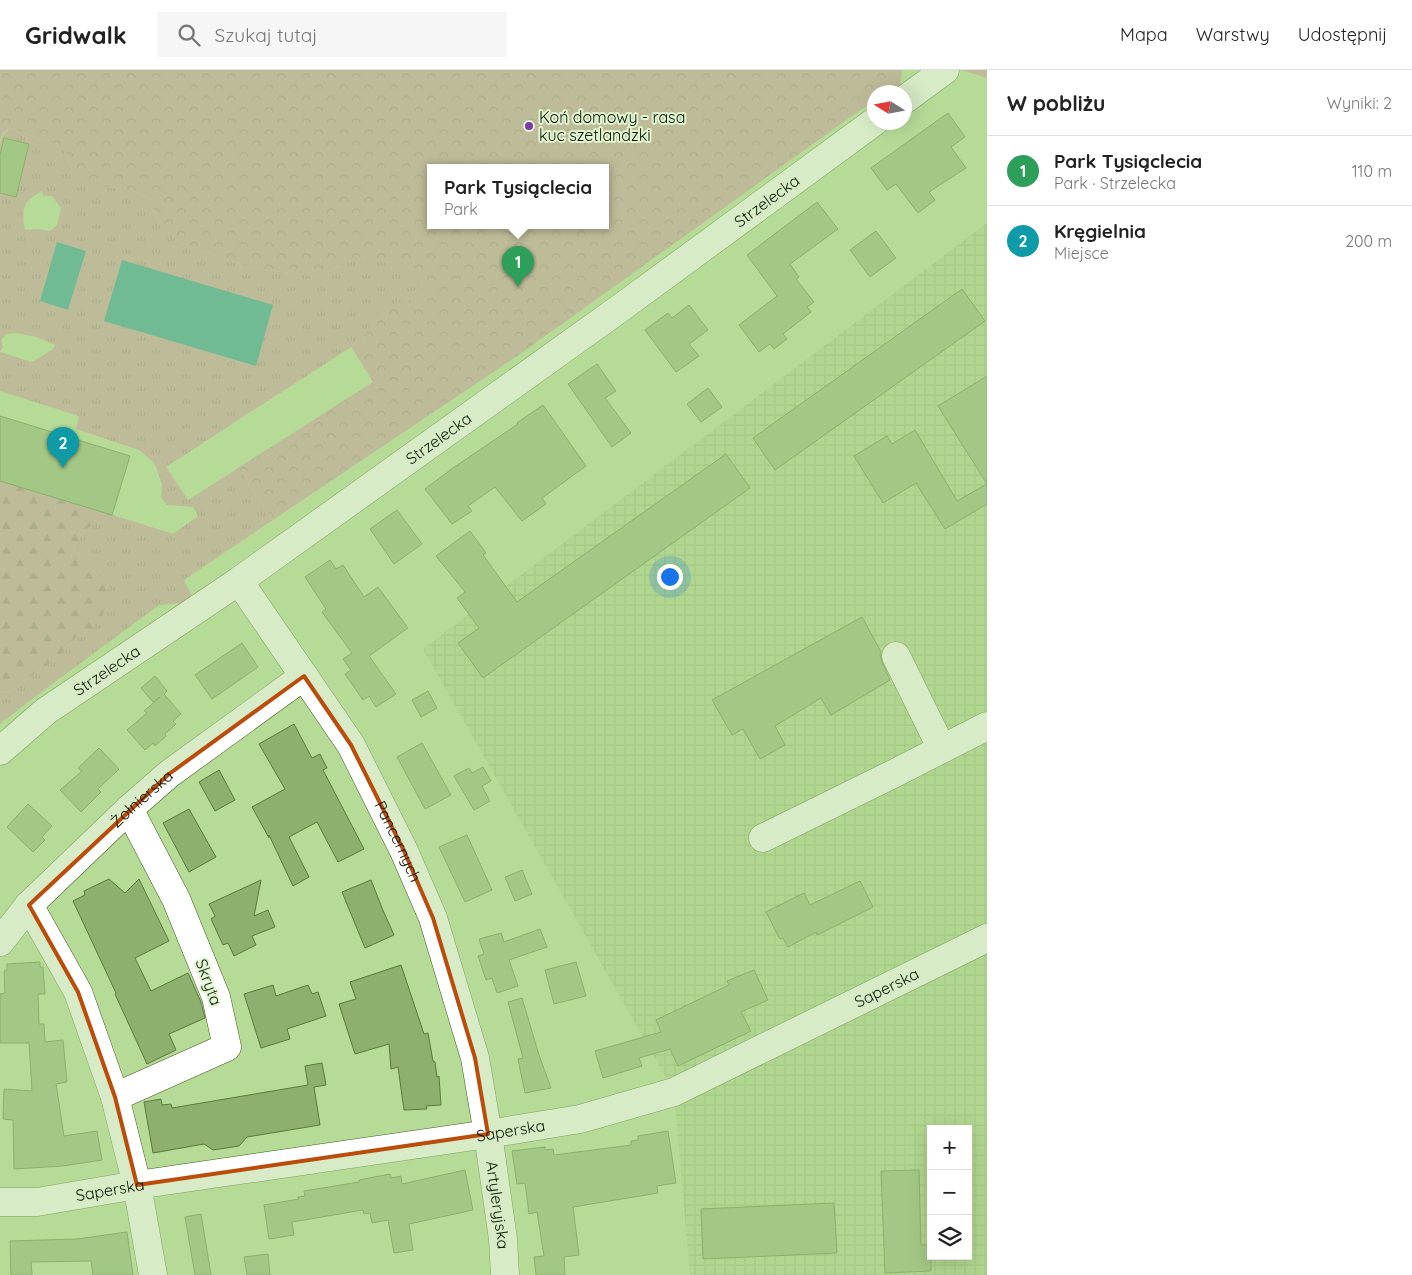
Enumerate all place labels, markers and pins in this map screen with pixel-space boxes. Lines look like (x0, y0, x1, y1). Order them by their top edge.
place label: Koń domowy - rasa kuc szetlandzki (539, 107, 685, 145)
marker: Koń domowy - rasa kuc szetlandzki (523, 120, 535, 132)
pin: 1 (502, 246, 534, 287)
pin: 2 (47, 427, 79, 468)

